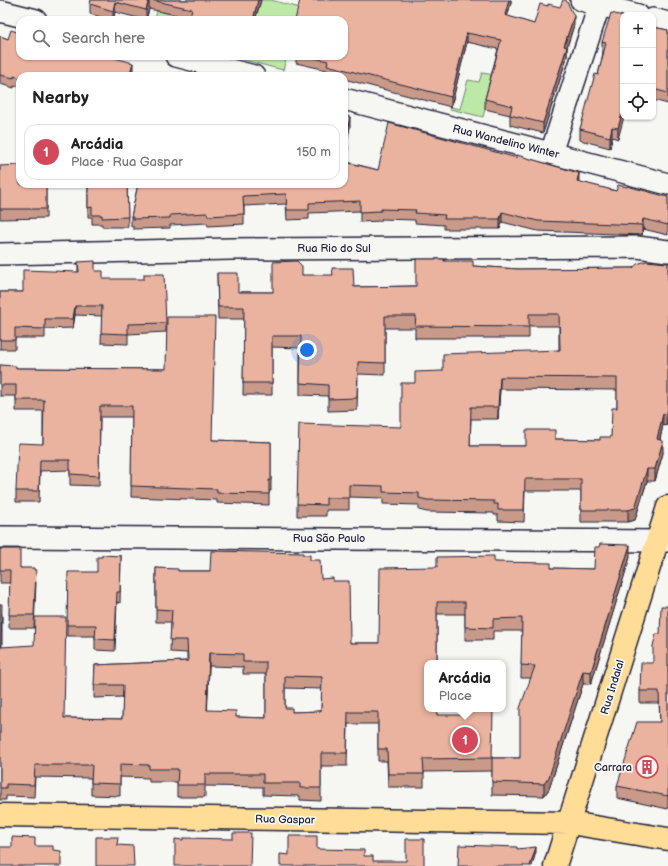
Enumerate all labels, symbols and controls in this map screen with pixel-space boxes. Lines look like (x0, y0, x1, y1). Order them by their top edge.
map controls (620, 12, 656, 120)
button: + (620, 12, 656, 48)
search box (16, 16, 348, 60)
icon: search (30, 27, 52, 49)
text: Search here (62, 29, 145, 48)
button: − (620, 48, 656, 84)
button: locate (620, 84, 656, 120)
text: Nearby (32, 88, 89, 108)
street label: Rua Wandelino Winter (451, 122, 561, 161)
text: Arcádia (71, 135, 123, 154)
text: 1 (43, 144, 49, 160)
text: 150 m (297, 144, 331, 160)
text: Place · Rua Gaspar (71, 154, 183, 170)
street label: Rua Rio do Sul (297, 242, 371, 255)
your location (297, 340, 317, 360)
street label: Rua São Paulo (293, 532, 365, 545)
street label: Rua Indaial (598, 658, 627, 716)
popup (424, 660, 506, 712)
text: Arcádia (439, 669, 491, 688)
text: Place (439, 688, 472, 704)
pin: 1 (452, 725, 478, 755)
building icon: Carrara (634, 754, 660, 780)
place label: Carrara (594, 761, 632, 774)
street label: Rua Gaspar (255, 812, 316, 827)

